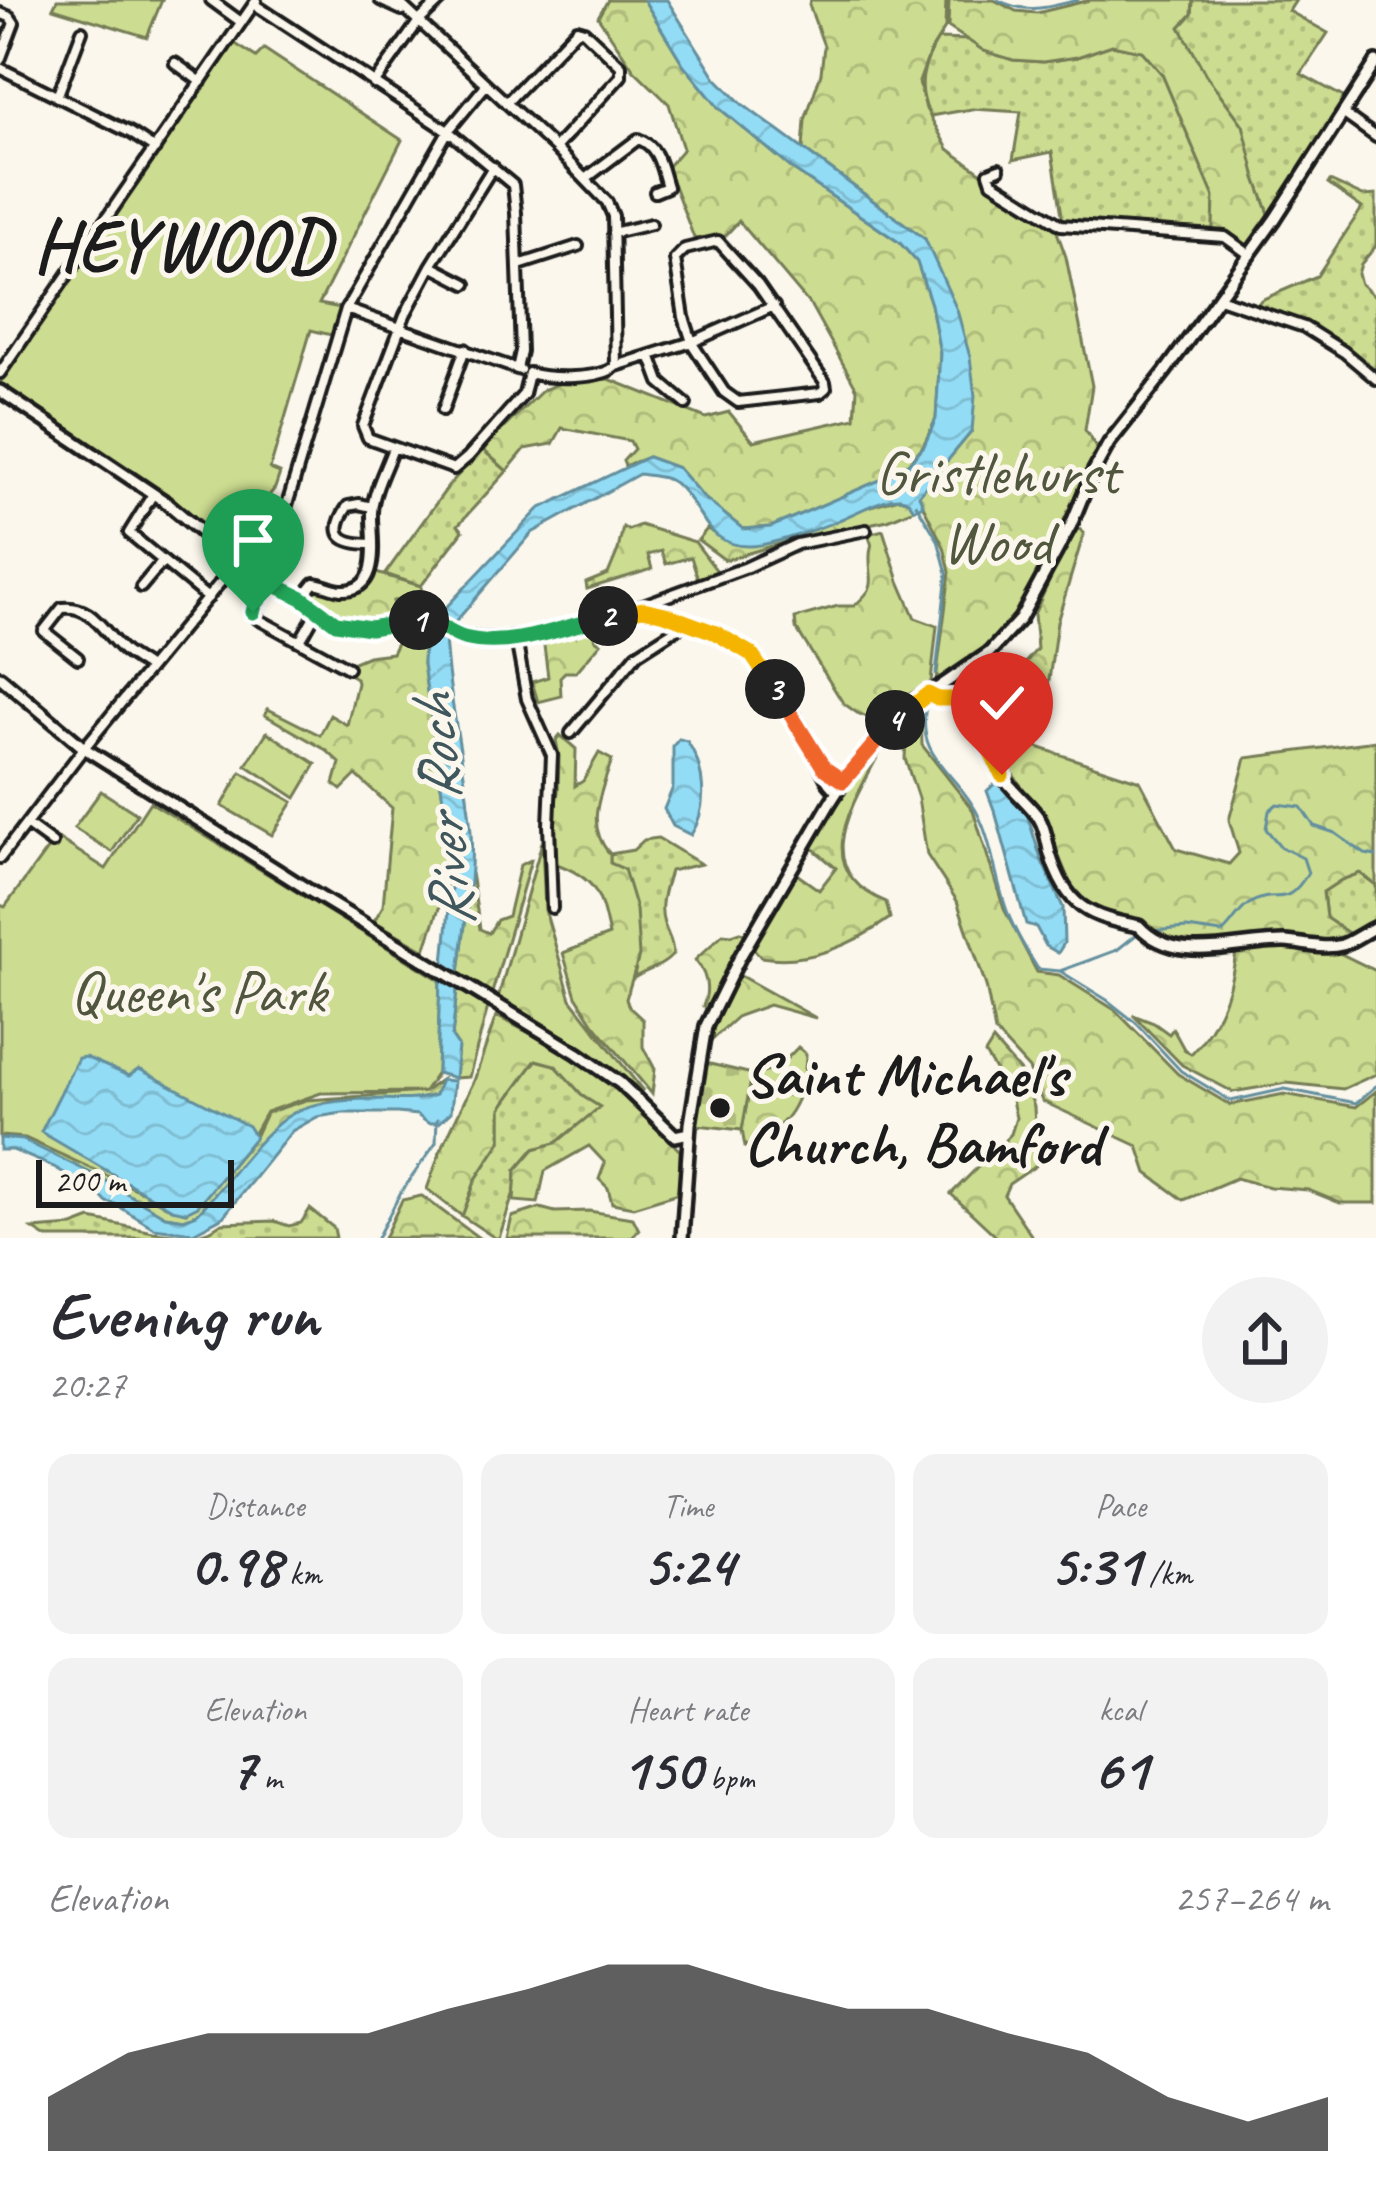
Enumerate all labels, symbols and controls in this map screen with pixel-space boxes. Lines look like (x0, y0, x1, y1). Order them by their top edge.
district label: HEYWOOD (33, 200, 338, 291)
park label: Gristlehurst Wood (875, 435, 1124, 580)
pin (202, 489, 304, 612)
icon: arrive (220, 507, 286, 573)
pin: 2 (578, 586, 638, 646)
pin: 1 (389, 590, 449, 650)
text: 2 (601, 595, 615, 637)
text: 1 (412, 599, 426, 641)
pin (951, 652, 1053, 775)
pin: 3 (745, 659, 805, 719)
text: 3 (768, 668, 782, 710)
icon: check (969, 670, 1035, 736)
water label: River Roch (393, 688, 492, 931)
pin: 4 (865, 690, 925, 750)
text: 4 (888, 699, 902, 741)
park label: Queen's Park (70, 954, 330, 1030)
place label: Saint Michael's Church, Bamford (744, 1037, 1110, 1182)
marker: Saint Michael's Church, Bamford (707, 1095, 733, 1121)
scale bar (36, 1154, 234, 1207)
text: 200 m (54, 1160, 125, 1202)
text: Evening run (48, 1274, 318, 1357)
button: share (1202, 1277, 1328, 1403)
text: 20:27 (48, 1361, 126, 1410)
text: Distance (206, 1485, 305, 1527)
text: Time (663, 1485, 713, 1527)
text: Pace (1095, 1485, 1146, 1527)
text: 0.98 (189, 1527, 281, 1603)
text: 5:24 (642, 1527, 734, 1603)
text: 5:31 (1049, 1527, 1141, 1603)
text: km (281, 1553, 322, 1595)
text: /km (1141, 1553, 1192, 1595)
text: Elevation (205, 1689, 306, 1731)
text: Heart rate (628, 1689, 748, 1731)
text: kcal (1099, 1689, 1142, 1731)
text: 7 (229, 1731, 255, 1807)
text: 150 (621, 1731, 701, 1807)
text: 61 (1093, 1731, 1148, 1807)
text: m (255, 1757, 282, 1799)
text: bpm (701, 1757, 755, 1799)
text: Elevation (48, 1874, 168, 1923)
text: 257–264 m (1174, 1874, 1328, 1923)

